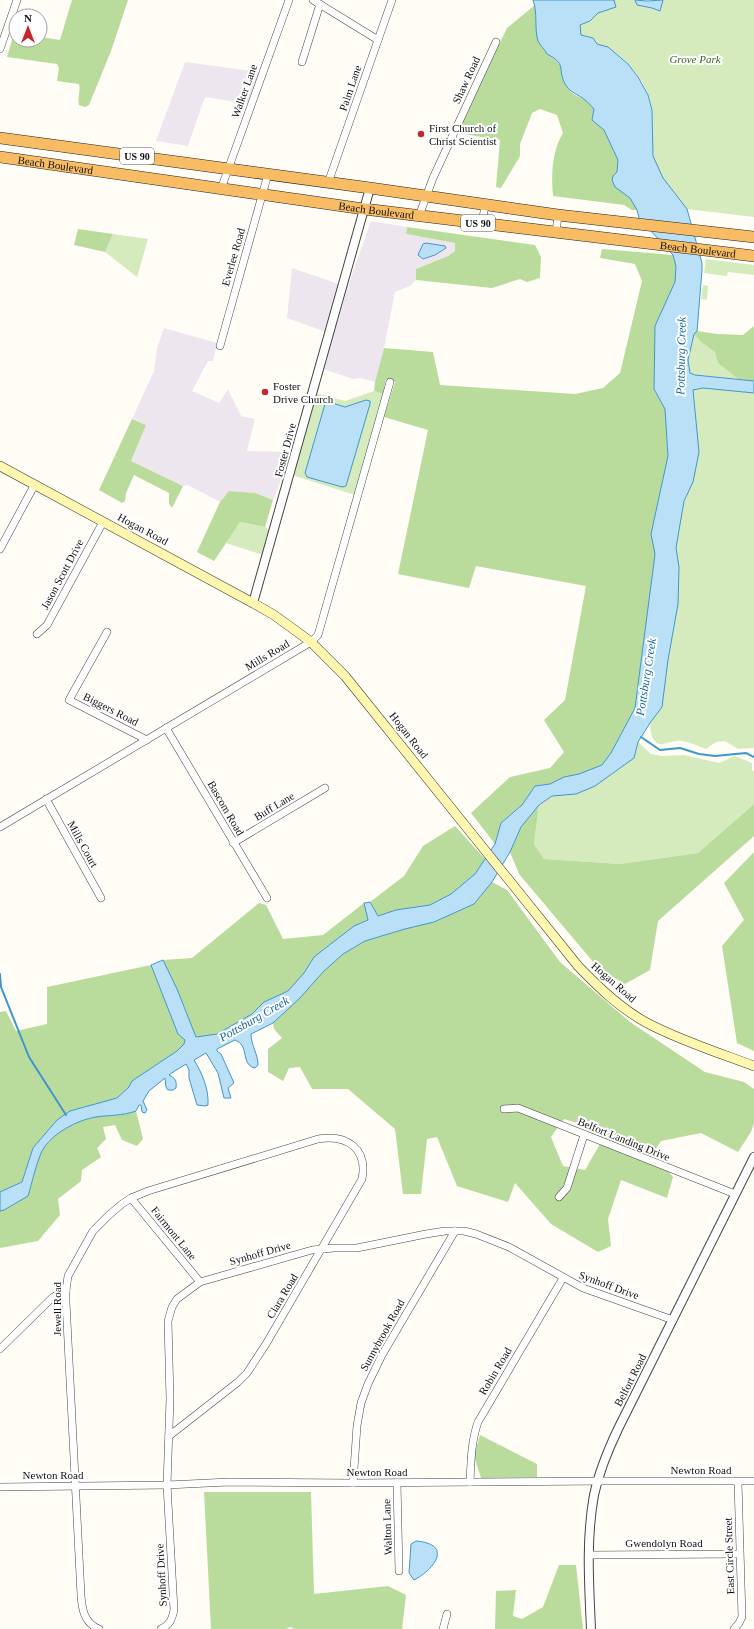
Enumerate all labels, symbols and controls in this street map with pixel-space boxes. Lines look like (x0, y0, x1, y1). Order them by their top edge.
north arrow (8, 8, 48, 48)
text: N (24, 12, 32, 24)
park label: Grove Park (669, 53, 722, 65)
street label: Shaw Road (450, 54, 482, 105)
street label: Walker Lane (229, 62, 259, 119)
street label: Palm Lane (337, 64, 363, 112)
place label: First Church of Christ Scientist (429, 122, 497, 147)
marker: First Church of Christ Scientist (416, 129, 426, 139)
road number: US 90 (120, 148, 154, 164)
street label: Beach Boulevard (17, 154, 94, 176)
street label: Beach Boulevard (338, 199, 415, 221)
road number: US 90 (461, 215, 495, 231)
street label: Everlee Road (219, 226, 247, 287)
street label: Beach Boulevard (659, 239, 737, 260)
water label: Pottsburg Creek (673, 316, 689, 396)
place label: Foster Drive Church (273, 380, 334, 405)
marker: Foster Drive Church (260, 387, 270, 397)
street label: Foster Drive (272, 422, 298, 478)
street label: Hogan Road (116, 511, 171, 548)
street label: Jason Scott Drive (38, 537, 86, 611)
street label: Mills Road (243, 637, 292, 673)
water label: Pottsburg Creek (633, 637, 659, 718)
street label: Biggers Road (81, 690, 141, 728)
street label: Hogan Road (387, 710, 431, 761)
street label: Bascom Road (205, 778, 247, 838)
street label: Buff Lane (252, 789, 296, 823)
street label: Mills Court (65, 819, 101, 869)
street label: Hogan Road (589, 959, 639, 1005)
water label: Pottsburg Creek (216, 993, 292, 1045)
street label: Belfort Landing Drive (576, 1115, 672, 1163)
street label: Fairmont Lane (149, 1204, 199, 1262)
street label: Synhoff Drive (228, 1239, 292, 1267)
street label: Synhoff Drive (577, 1269, 641, 1301)
street label: Clara Road (264, 1271, 300, 1320)
street label: Jewell Road (51, 1281, 63, 1336)
street label: Sunnybrook Road (357, 1297, 407, 1373)
street label: Robin Road (476, 1345, 514, 1397)
street label: Belfort Road (612, 1351, 649, 1408)
street label: Newton Road (671, 1464, 732, 1476)
street label: Newton Road (347, 1466, 408, 1478)
street label: Newton Road (23, 1469, 84, 1481)
street label: Walton Lane (380, 1499, 394, 1555)
street label: East Circle Street (722, 1517, 736, 1595)
street label: Gwendolyn Road (625, 1537, 703, 1549)
street label: Synhoff Drive (153, 1543, 169, 1607)

